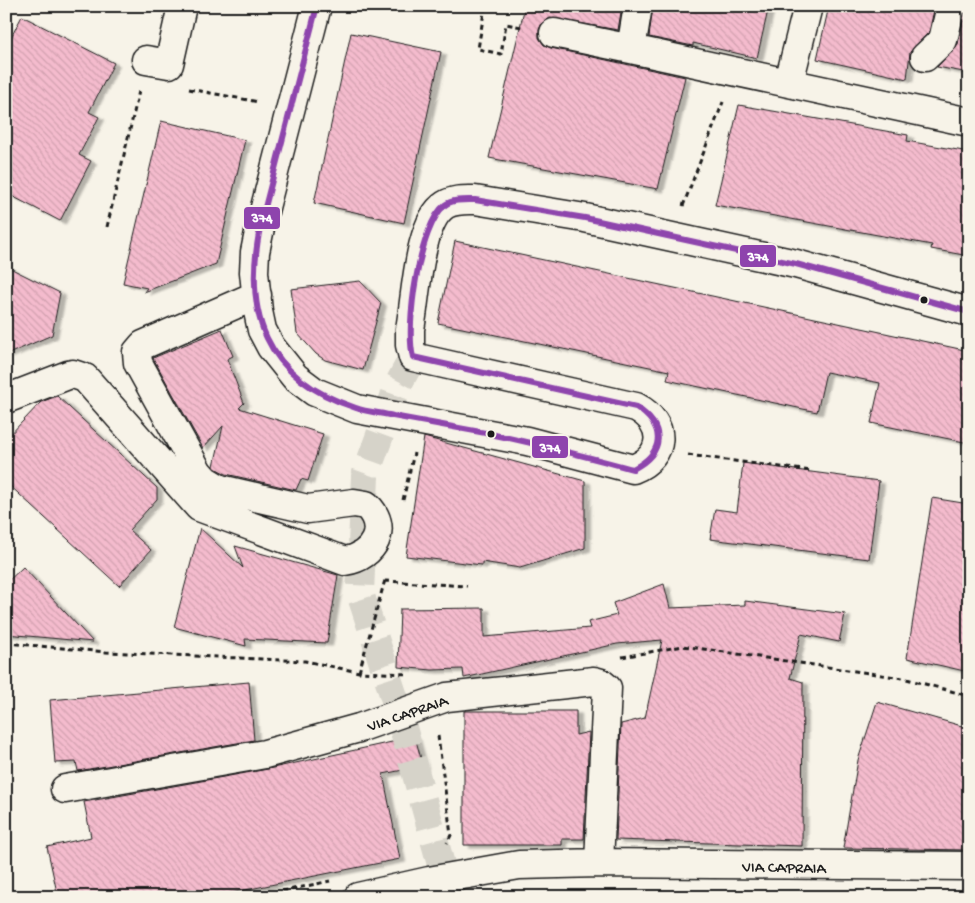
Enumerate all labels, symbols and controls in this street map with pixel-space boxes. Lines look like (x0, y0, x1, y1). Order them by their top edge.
line badge: 374 (243, 206, 281, 230)
text: 374 (250, 211, 273, 228)
line badge: 374 (739, 244, 777, 268)
text: 374 (746, 250, 769, 267)
unlabelled marker (919, 295, 929, 305)
unlabelled marker (486, 429, 496, 439)
line badge: 374 (531, 435, 569, 459)
text: 374 (538, 441, 561, 458)
street label: VIA CAPRAIA (364, 692, 452, 738)
street label: VIA CAPRAIA (741, 859, 828, 880)

